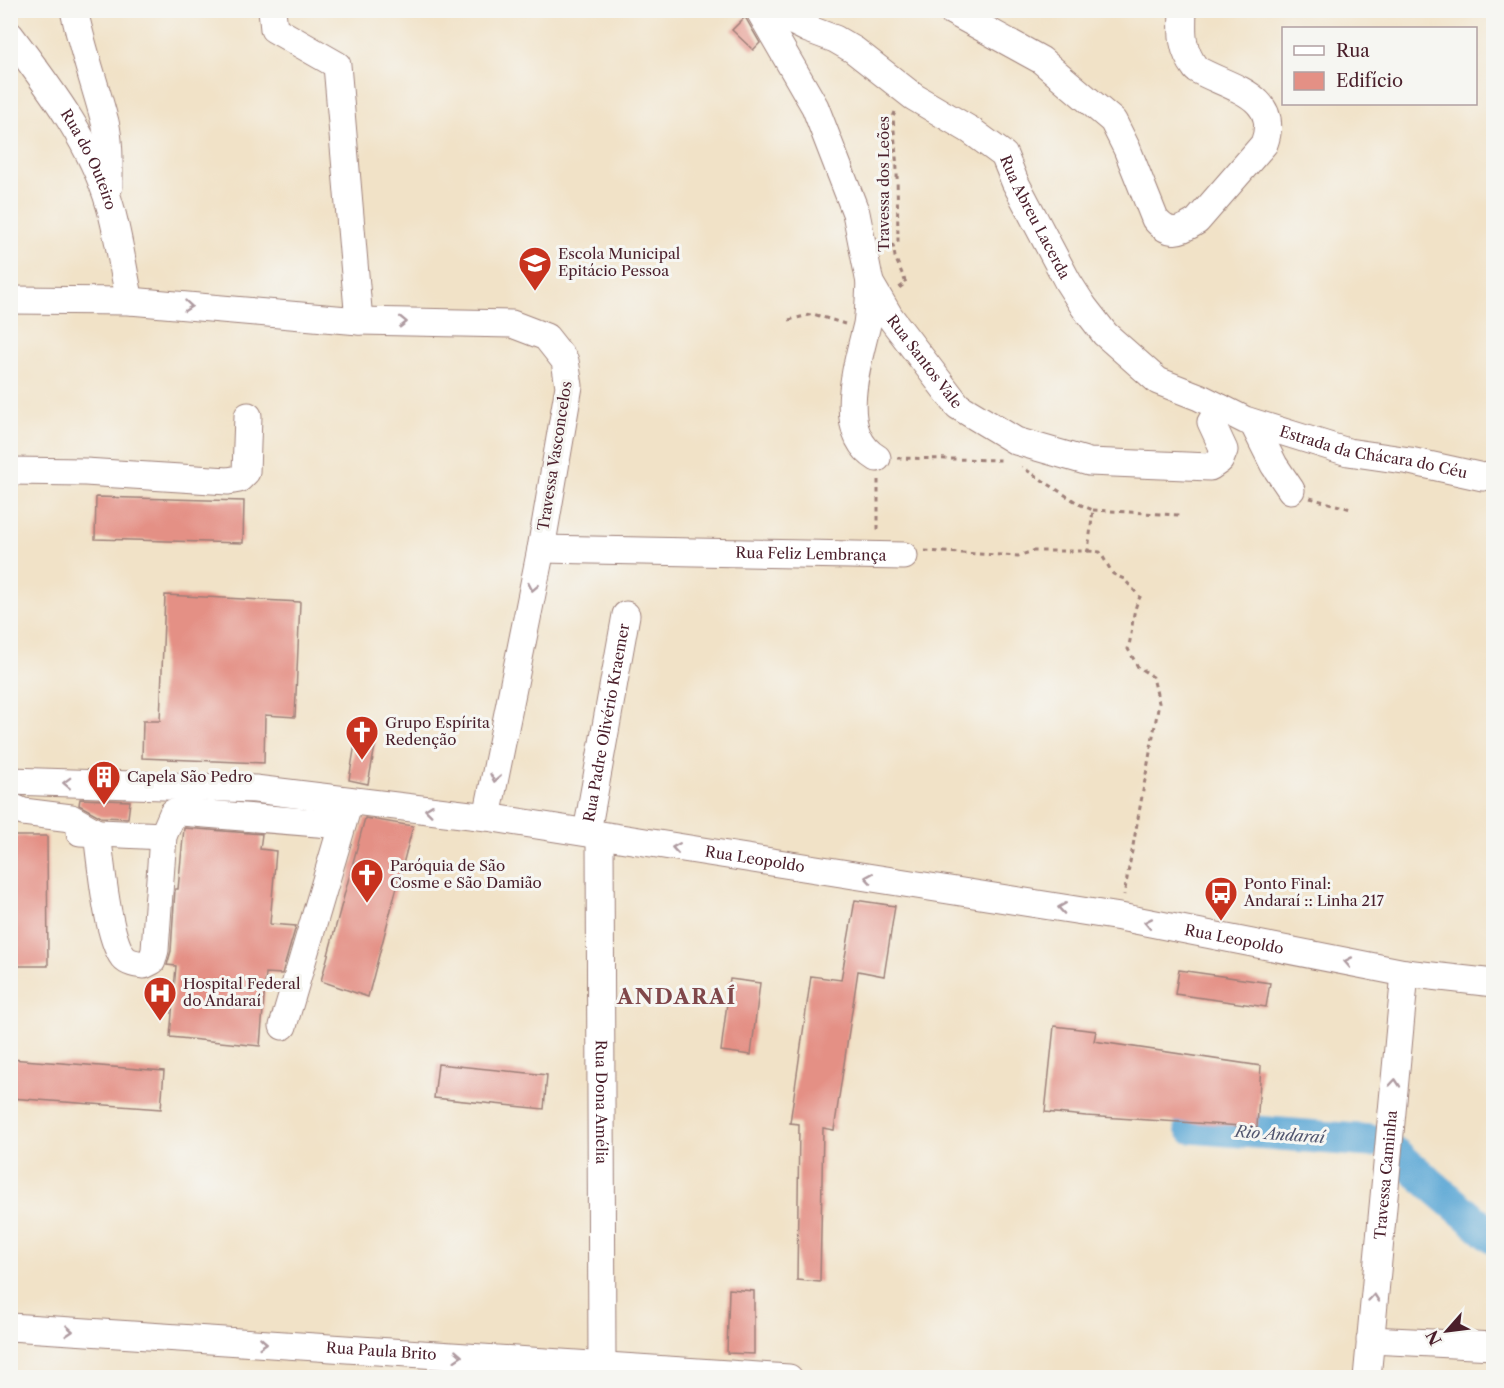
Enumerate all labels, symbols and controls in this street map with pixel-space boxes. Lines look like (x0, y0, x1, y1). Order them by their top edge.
legend (1282, 27, 1477, 105)
text: Rua (1336, 40, 1370, 62)
text: Edifício (1336, 70, 1403, 92)
street label: Rua do Outeiro (57, 105, 121, 212)
street label: Travessa dos Leões (874, 116, 893, 252)
street label: Rua Abreu Lacerda (996, 152, 1075, 282)
place label: Escola Municipal Epitácio Pessoa (558, 244, 681, 280)
school or university icon: Escola Municipal Epitácio Pessoa (517, 245, 553, 292)
one-way arrow (183, 299, 193, 312)
street label: Rua Santos Vale (883, 311, 967, 412)
one-way arrow (399, 315, 408, 328)
street label: Travessa Vasconcelos (533, 380, 576, 532)
street label: Estrada da Chácara do Céu (1277, 421, 1469, 482)
street label: Rua Feliz Lembrança (735, 543, 887, 565)
one-way arrow (527, 581, 540, 591)
street label: Rua Padre Olivério Kraemer (579, 621, 633, 824)
place label: Grupo Espírita Redenção (385, 713, 490, 749)
church icon: Grupo Espírita Redenção (344, 714, 380, 761)
building icon: Capela São Pedro (86, 759, 122, 806)
place label: Capela São Pedro (127, 767, 253, 786)
one-way arrow (489, 773, 502, 783)
one-way arrow (63, 777, 72, 789)
one-way arrow (424, 804, 433, 816)
one-way arrow (672, 842, 682, 855)
street label: Rua Leopoldo (704, 842, 806, 876)
place label: Paróquia de São Cosme e São Damião (390, 856, 542, 892)
church icon: Paróquia de São Cosme e São Damião (349, 857, 385, 904)
one-way arrow (864, 872, 874, 885)
place label: Ponto Final: Andaraí :: Linha 217 (1243, 874, 1385, 910)
bus stop icon: Ponto Final: Andaraí :: Linha 217 (1203, 875, 1239, 922)
one-way arrow (1057, 902, 1067, 915)
one-way arrow (1143, 917, 1153, 930)
street label: Rua Leopoldo (1183, 920, 1285, 958)
one-way arrow (1343, 956, 1353, 969)
place label: Hospital Federal do Andaraí (183, 974, 301, 1010)
hospital icon: Hospital Federal do Andaraí (142, 975, 178, 1022)
district label: ANDARAÍ (616, 984, 737, 1009)
street label: Rua Dona Amélia (592, 1040, 611, 1164)
one-way arrow (1388, 1079, 1401, 1088)
street label: Travessa Caminha (1370, 1109, 1401, 1240)
water label: Rio Andaraí (1232, 1121, 1327, 1147)
one-way arrow (1367, 1294, 1380, 1303)
north arrow (1417, 1301, 1477, 1361)
one-way arrow (64, 1324, 73, 1337)
text: N (1422, 1327, 1446, 1349)
one-way arrow (259, 1337, 268, 1350)
street label: Rua Paula Brito (325, 1338, 437, 1364)
one-way arrow (454, 1349, 463, 1362)

